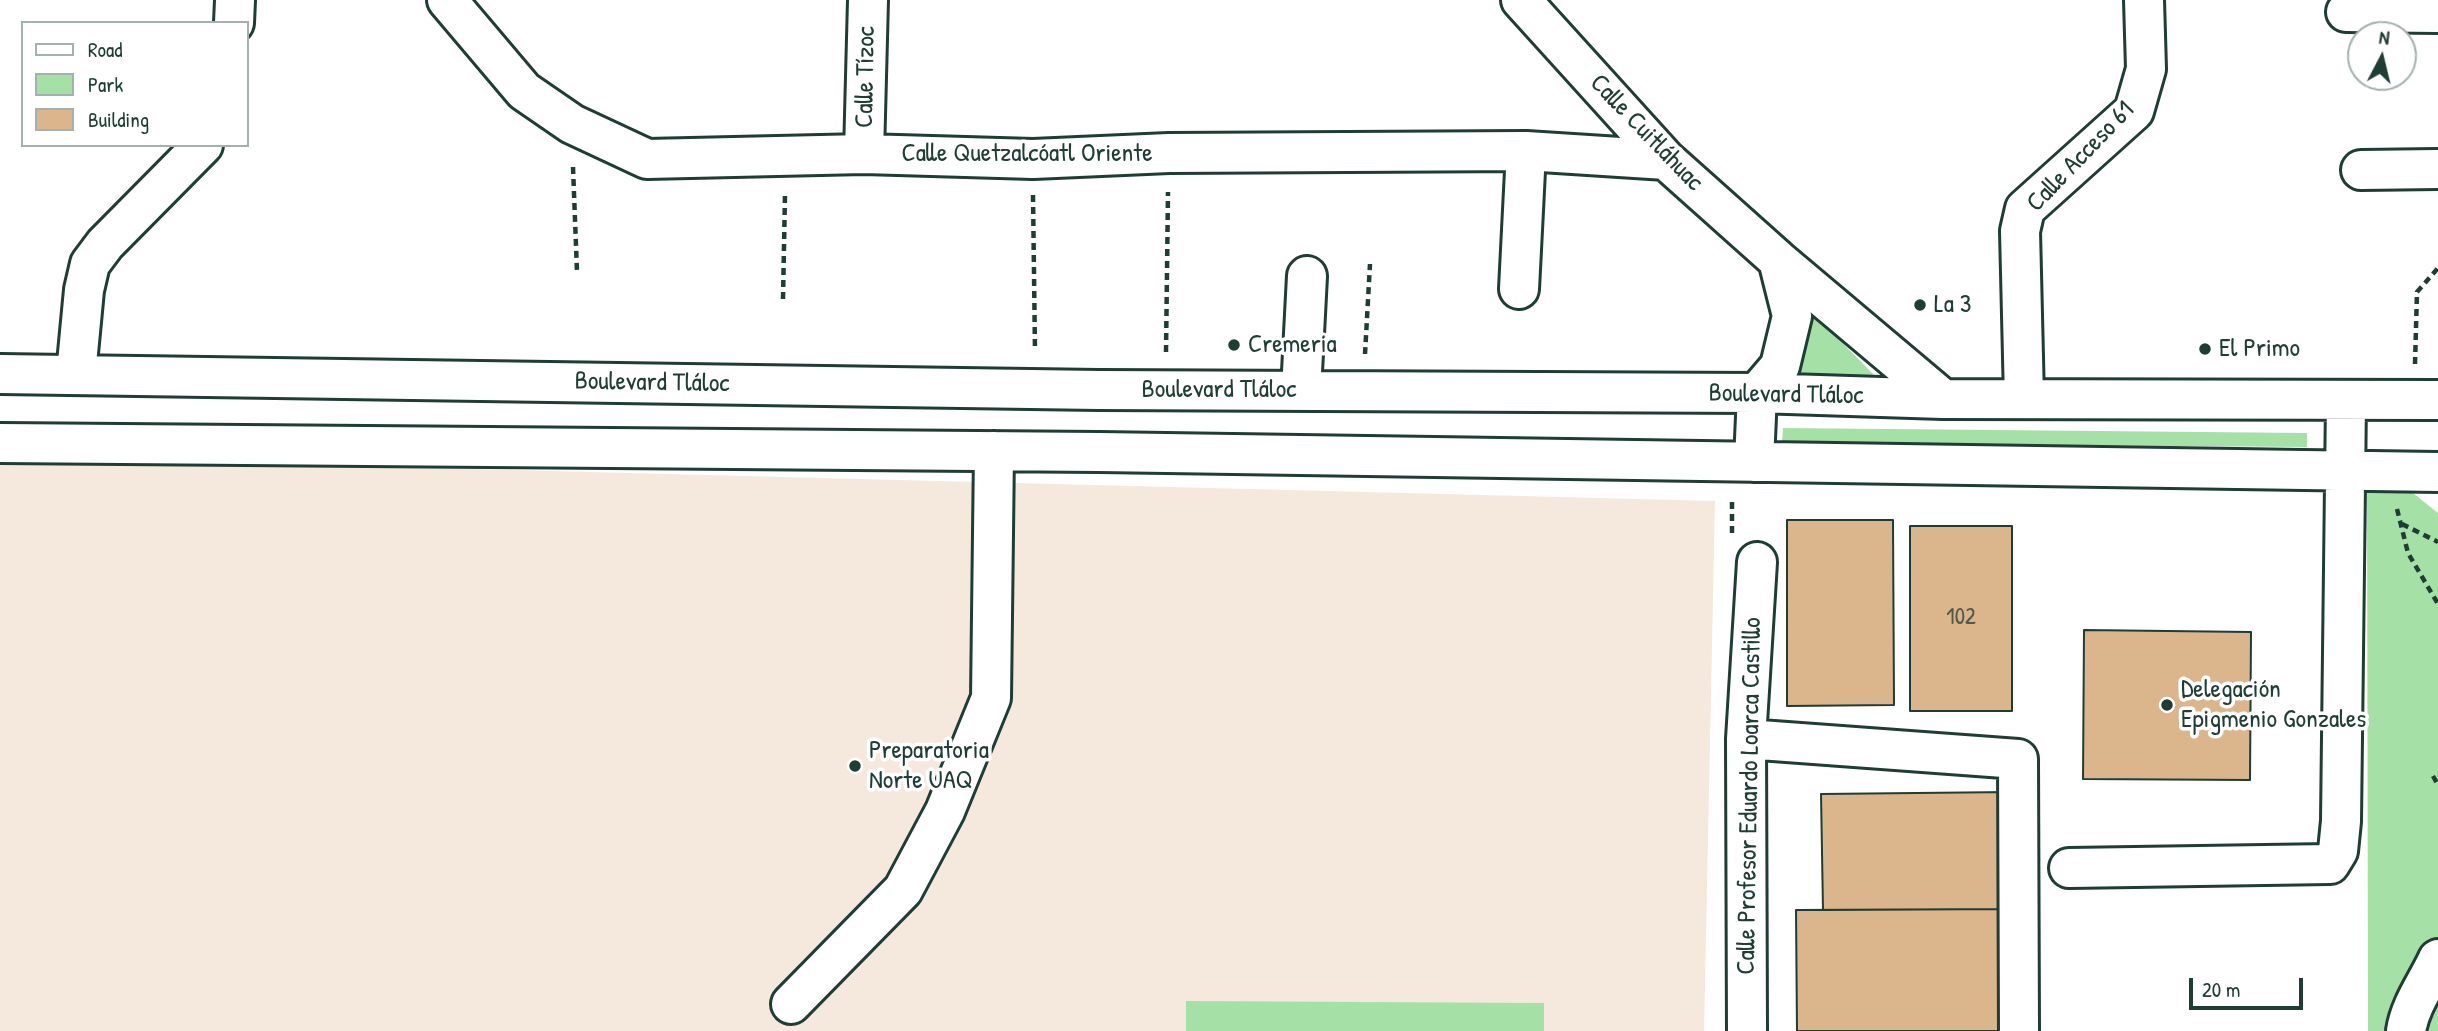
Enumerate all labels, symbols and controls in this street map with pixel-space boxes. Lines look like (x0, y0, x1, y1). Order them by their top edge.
legend (21, 21, 248, 147)
north arrow (2347, 21, 2417, 91)
text: N (2378, 24, 2391, 51)
street label: Calle Tízoc (850, 26, 882, 128)
text: Road (88, 35, 122, 64)
street label: Calle Cuitláhuac (1583, 68, 1709, 198)
text: Park (88, 70, 123, 99)
street label: Calle Acceso 61 (2021, 95, 2141, 219)
text: Building (88, 105, 149, 134)
street label: Calle Quetzalcóatl Oriente (901, 138, 1153, 170)
place label: La 3 (1934, 289, 1971, 321)
marker: La 3 (1912, 297, 1928, 313)
place label: Cremeria (1248, 329, 1337, 361)
place label: El Primo (2219, 333, 2300, 365)
marker: Cremeria (1226, 337, 1242, 353)
marker: El Primo (2197, 341, 2213, 357)
street label: Boulevard Tláloc (574, 366, 730, 400)
street label: Boulevard Tláloc (1142, 374, 1296, 406)
street label: Boulevard Tláloc (1708, 378, 1864, 412)
house number: 102 (1946, 604, 1976, 632)
street label: Calle Profesor Eduardo Loarca Castillo (1731, 617, 1769, 975)
place label: Delegación Epigmenio Gonzales (2181, 674, 2366, 736)
marker: Delegación Epigmenio Gonzales (2159, 697, 2175, 713)
place label: Preparatoria Norte UAQ (869, 735, 989, 796)
marker: Preparatoria Norte UAQ (847, 758, 863, 774)
scale bar (2193, 964, 2307, 1008)
text: 20 m (2202, 975, 2240, 1004)

